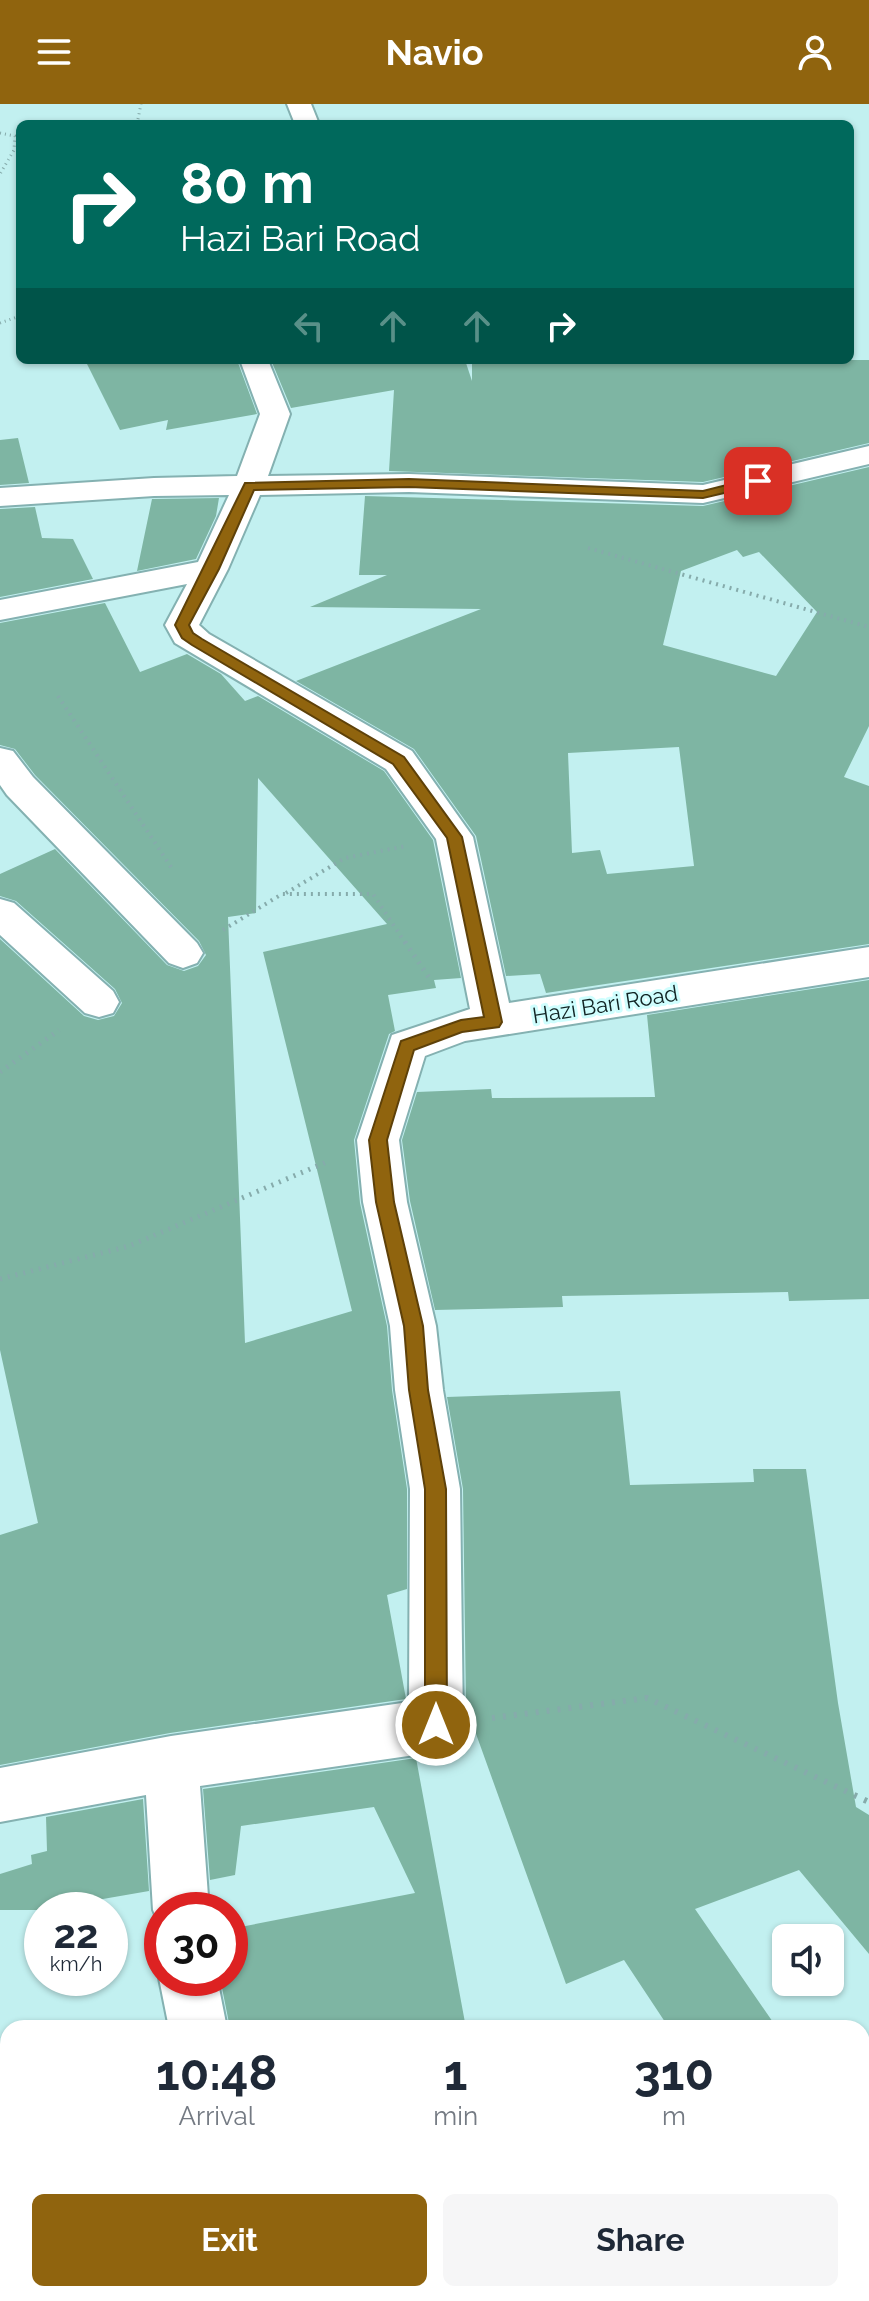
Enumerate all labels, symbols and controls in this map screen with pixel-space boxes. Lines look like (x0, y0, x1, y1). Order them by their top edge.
icon: menu (32, 30, 76, 74)
icon: person (793, 30, 837, 74)
text: Navio (385, 31, 484, 73)
text: 80 m (180, 150, 314, 216)
icon: right (48, 152, 152, 256)
text: Hazi Bari Road (180, 217, 420, 259)
icon: left (287, 304, 331, 348)
icon: ahead (371, 304, 415, 348)
icon: ahead (455, 304, 499, 348)
icon: right (539, 304, 583, 348)
pin (724, 447, 792, 515)
icon: arrive (736, 459, 780, 503)
street label: Hazi Bari Road (530, 980, 680, 1028)
position arrow (394, 1683, 478, 1767)
speed limit sign: 30 (144, 1892, 248, 1996)
text: 22 (53, 1910, 99, 1957)
map controls (772, 1924, 844, 1996)
button: sound (772, 1924, 844, 1996)
text: km/h (50, 1952, 102, 1976)
text: 10:48 (156, 2045, 277, 2101)
text: 1 (444, 2045, 468, 2101)
text: 310 (634, 2045, 714, 2101)
text: Arrival (179, 2101, 255, 2131)
text: min (433, 2101, 478, 2131)
text: m (662, 2101, 686, 2131)
button: Exit (32, 2194, 427, 2286)
button: Share (443, 2194, 838, 2286)

